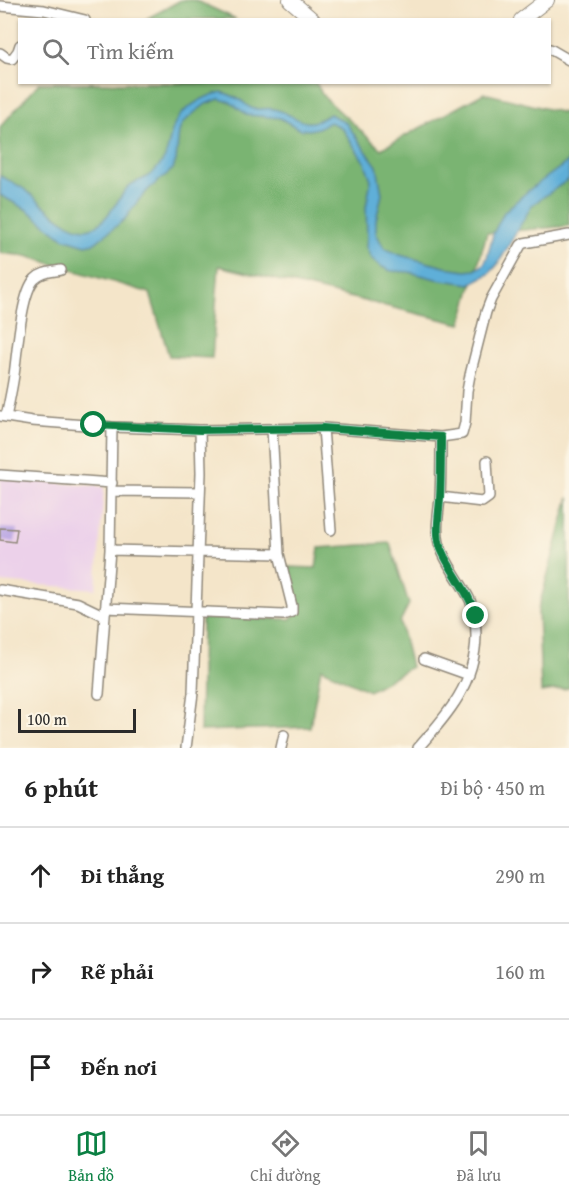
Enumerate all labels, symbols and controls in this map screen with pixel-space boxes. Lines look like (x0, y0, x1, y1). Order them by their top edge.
search box (18, 18, 551, 84)
icon: search (39, 35, 72, 68)
text: Tìm kiếm (87, 35, 174, 67)
route start (80, 411, 106, 437)
route end (462, 602, 488, 628)
scale bar (18, 706, 136, 734)
text: 100 m (27, 707, 67, 731)
text: 6 phút (24, 768, 98, 807)
text: Đi bộ · 450 m (441, 773, 545, 802)
icon: ahead (24, 859, 57, 892)
text: Đi thẳng (81, 859, 164, 891)
text: 290 m (495, 861, 545, 890)
icon: right (24, 955, 57, 988)
text: Rẽ phải (81, 955, 154, 987)
text: 160 m (495, 957, 545, 986)
icon: arrive (24, 1051, 57, 1084)
text: Đến nơi (81, 1051, 157, 1083)
tab: Bản đồ (68, 1127, 114, 1187)
tab: Chỉ đường (250, 1127, 320, 1187)
tab: Đã lưu (457, 1127, 501, 1187)

